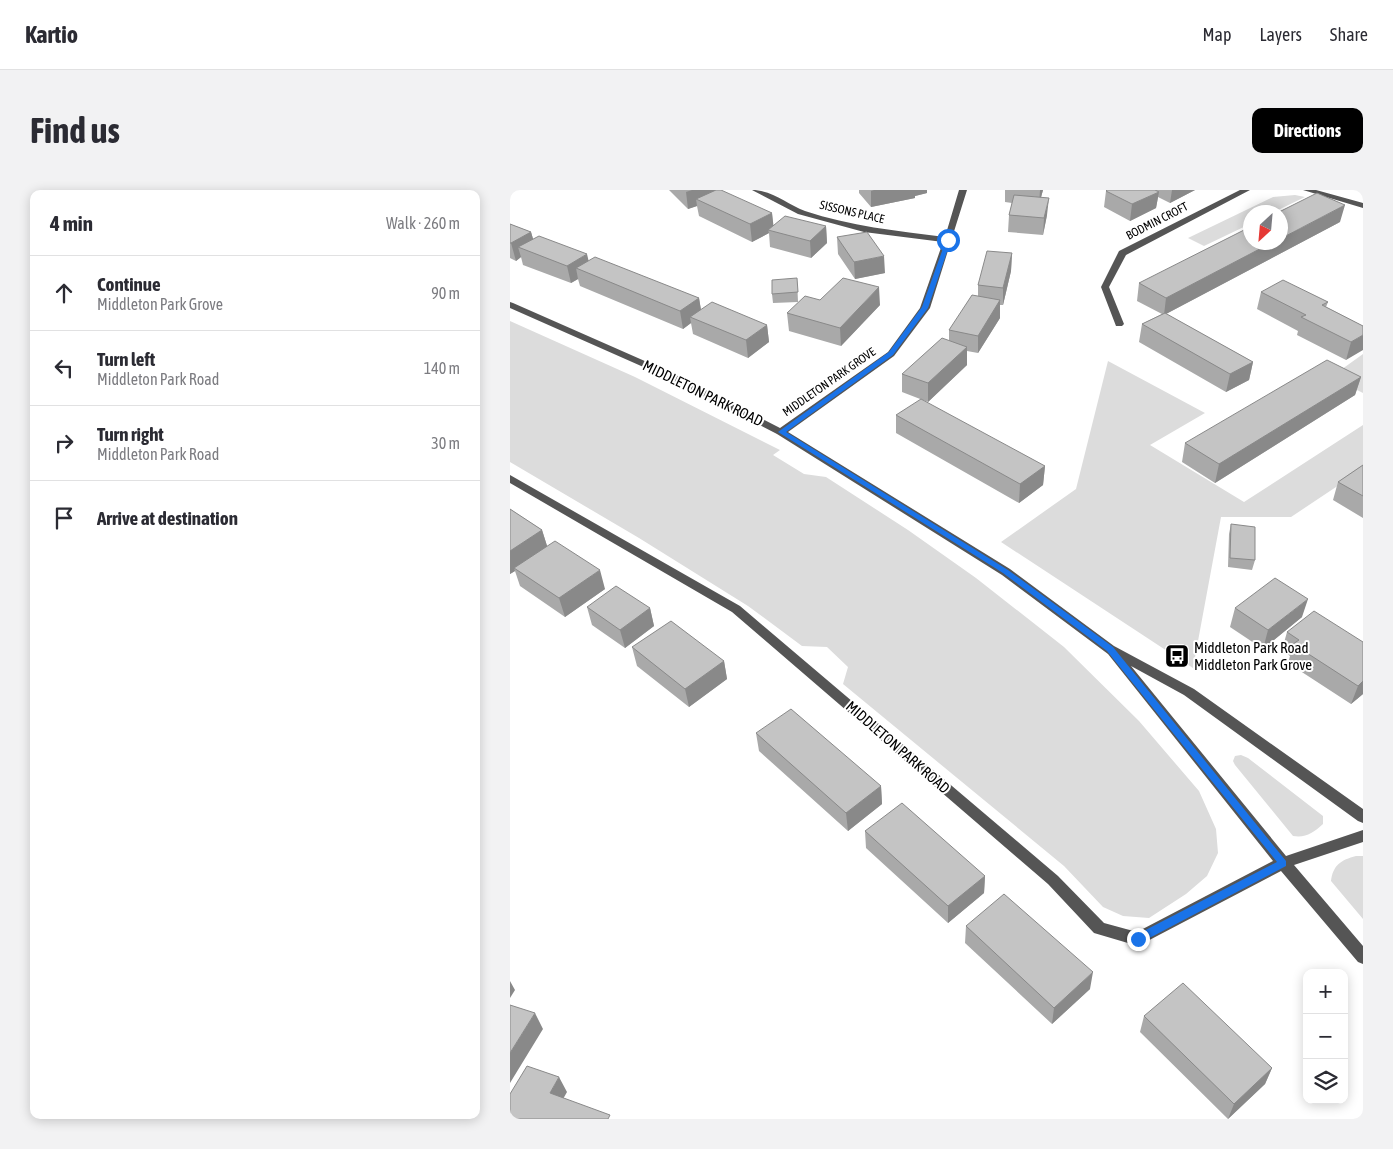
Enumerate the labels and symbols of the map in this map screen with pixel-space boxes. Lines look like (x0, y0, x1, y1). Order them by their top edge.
street label: SISSONS PLACE (818, 198, 886, 226)
street label: BODMIN CROFT (1124, 199, 1191, 243)
north arrow (1243, 205, 1288, 250)
route start (937, 229, 960, 252)
street label: MIDDLETON PARK GROVE (780, 345, 878, 419)
street label: MIDDLETON PARK ROAD (640, 356, 766, 430)
place label: Middleton Park Road Middleton Park Grove (1194, 639, 1312, 673)
bus stop icon: Middleton Park Road Middleton Park Grove (1164, 643, 1190, 669)
street label: MIDDLETON PARK ROAD (843, 697, 953, 797)
route end (1127, 928, 1150, 951)

